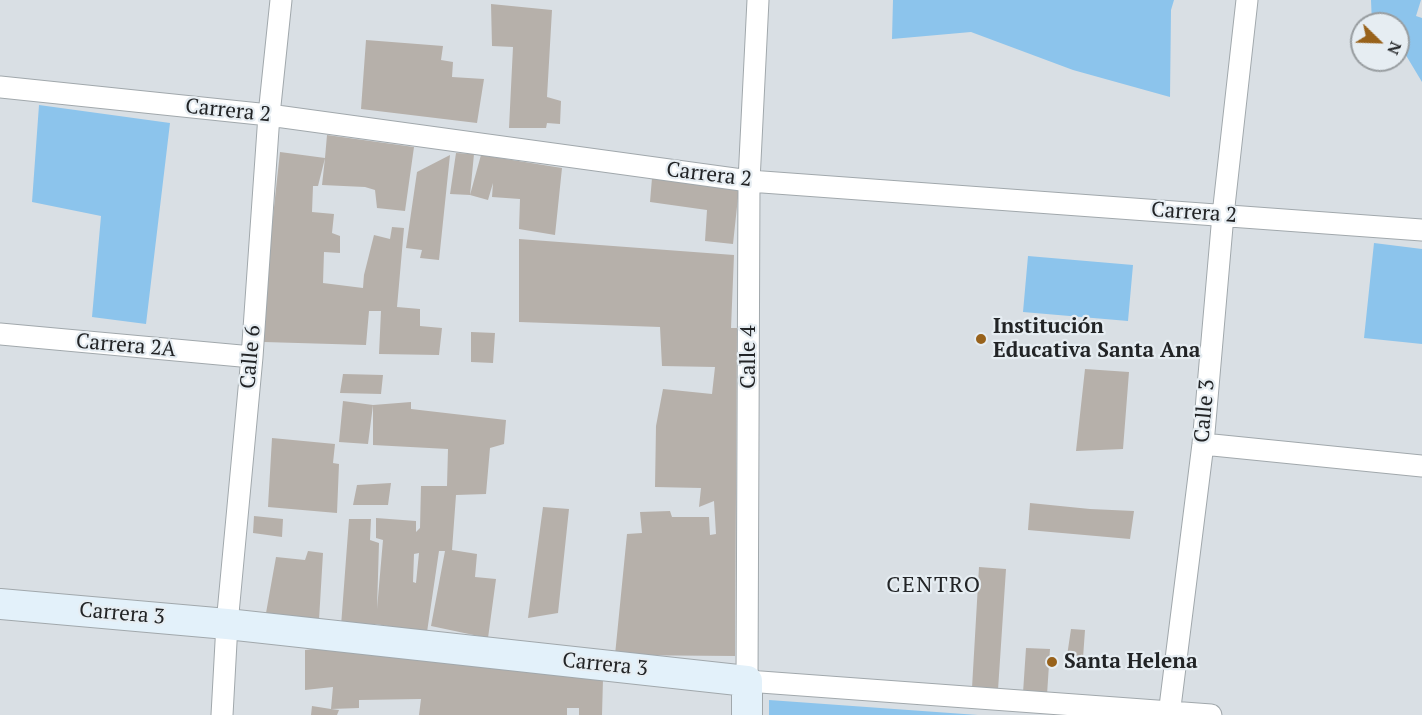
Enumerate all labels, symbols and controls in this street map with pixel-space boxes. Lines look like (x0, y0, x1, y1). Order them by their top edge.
north arrow (1350, 12, 1410, 72)
text: N (1382, 38, 1407, 58)
street label: Carrera 2 (184, 94, 272, 128)
street label: Carrera 2 (665, 157, 753, 193)
street label: Carrera 2 (1150, 197, 1238, 229)
place label: Institución Educativa Santa Ana (993, 314, 1200, 364)
street label: Calle 6 (236, 324, 266, 390)
street label: Calle 4 (736, 325, 762, 389)
street label: Carrera 2A (75, 329, 177, 363)
marker: Institución Educativa Santa Ana (974, 332, 988, 346)
street label: Calle 3 (1190, 378, 1220, 444)
district label: CENTRO (886, 573, 982, 599)
street label: Carrera 3 (78, 598, 166, 630)
street label: Carrera 3 (561, 648, 649, 682)
place label: Santa Helena (1064, 649, 1198, 675)
marker: Santa Helena (1045, 655, 1059, 669)

